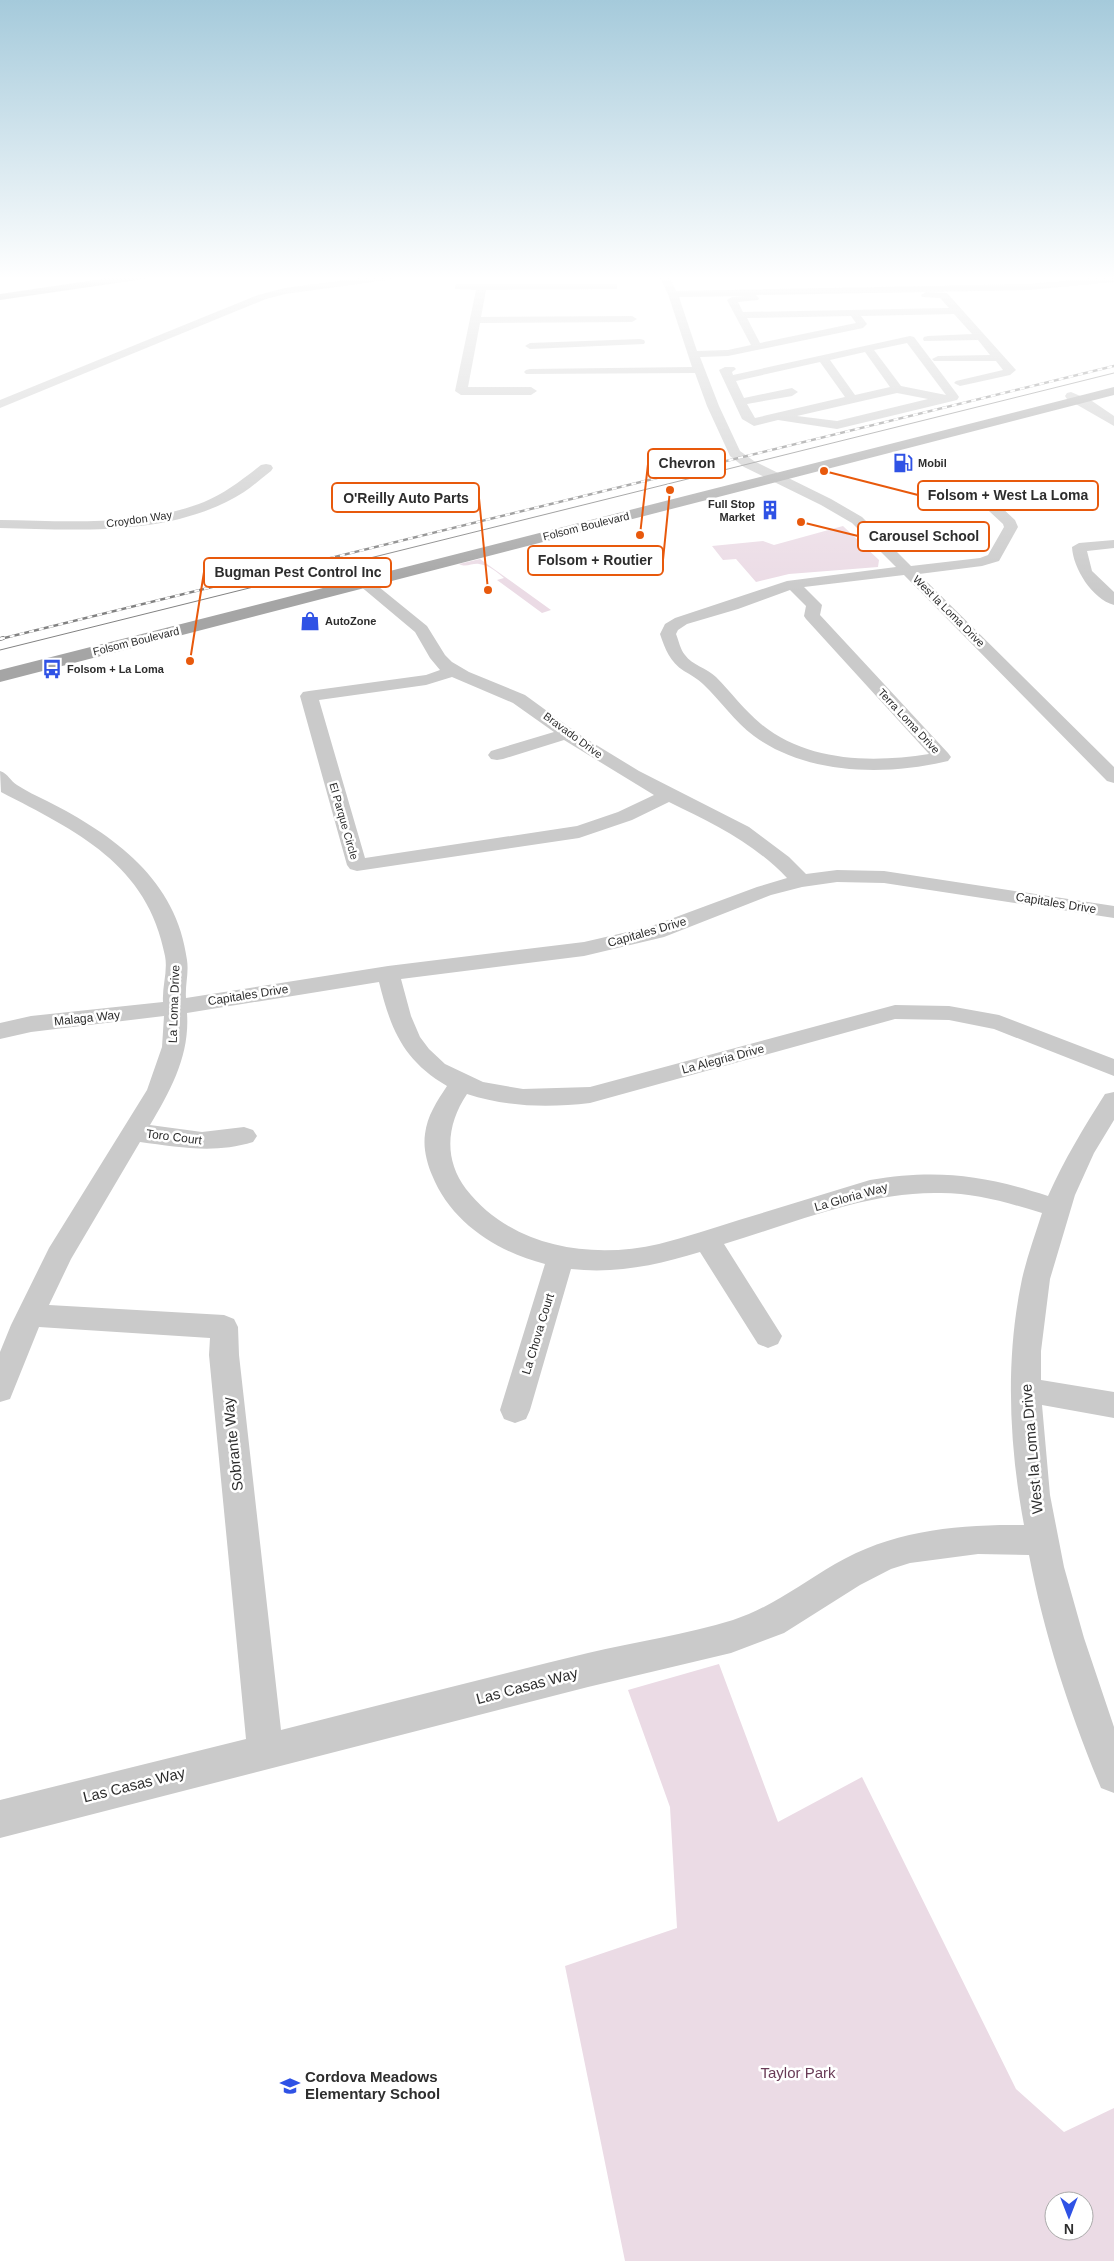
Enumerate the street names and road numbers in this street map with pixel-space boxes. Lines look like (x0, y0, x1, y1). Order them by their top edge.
street label: Croydon Way (105, 508, 173, 530)
street label: Folsom Boulevard (542, 509, 630, 543)
street label: West la Loma Drive (911, 573, 987, 649)
street label: Folsom Boulevard (92, 624, 180, 658)
street label: Terra Loma Drive (876, 686, 942, 756)
street label: Bravado Drive (541, 710, 605, 760)
street label: El Parque Circle (327, 781, 361, 861)
street label: Capitales Drive (1015, 890, 1098, 916)
street label: Capitales Drive (606, 914, 688, 950)
street label: La Loma Drive (166, 964, 182, 1043)
street label: Capitales Drive (207, 982, 290, 1008)
street label: Malaga Way (53, 1008, 121, 1028)
street label: La Alegria Drive (680, 1041, 766, 1077)
street label: Toro Court (145, 1127, 203, 1147)
street label: La Gloria Way (813, 1180, 889, 1214)
street label: La Chova Court (519, 1291, 557, 1376)
street label: West la Loma Drive (1017, 1383, 1046, 1515)
street label: Sobrante Way (219, 1396, 246, 1492)
street label: Las Casas Way (474, 1664, 580, 1707)
street label: Las Casas Way (81, 1764, 187, 1805)

